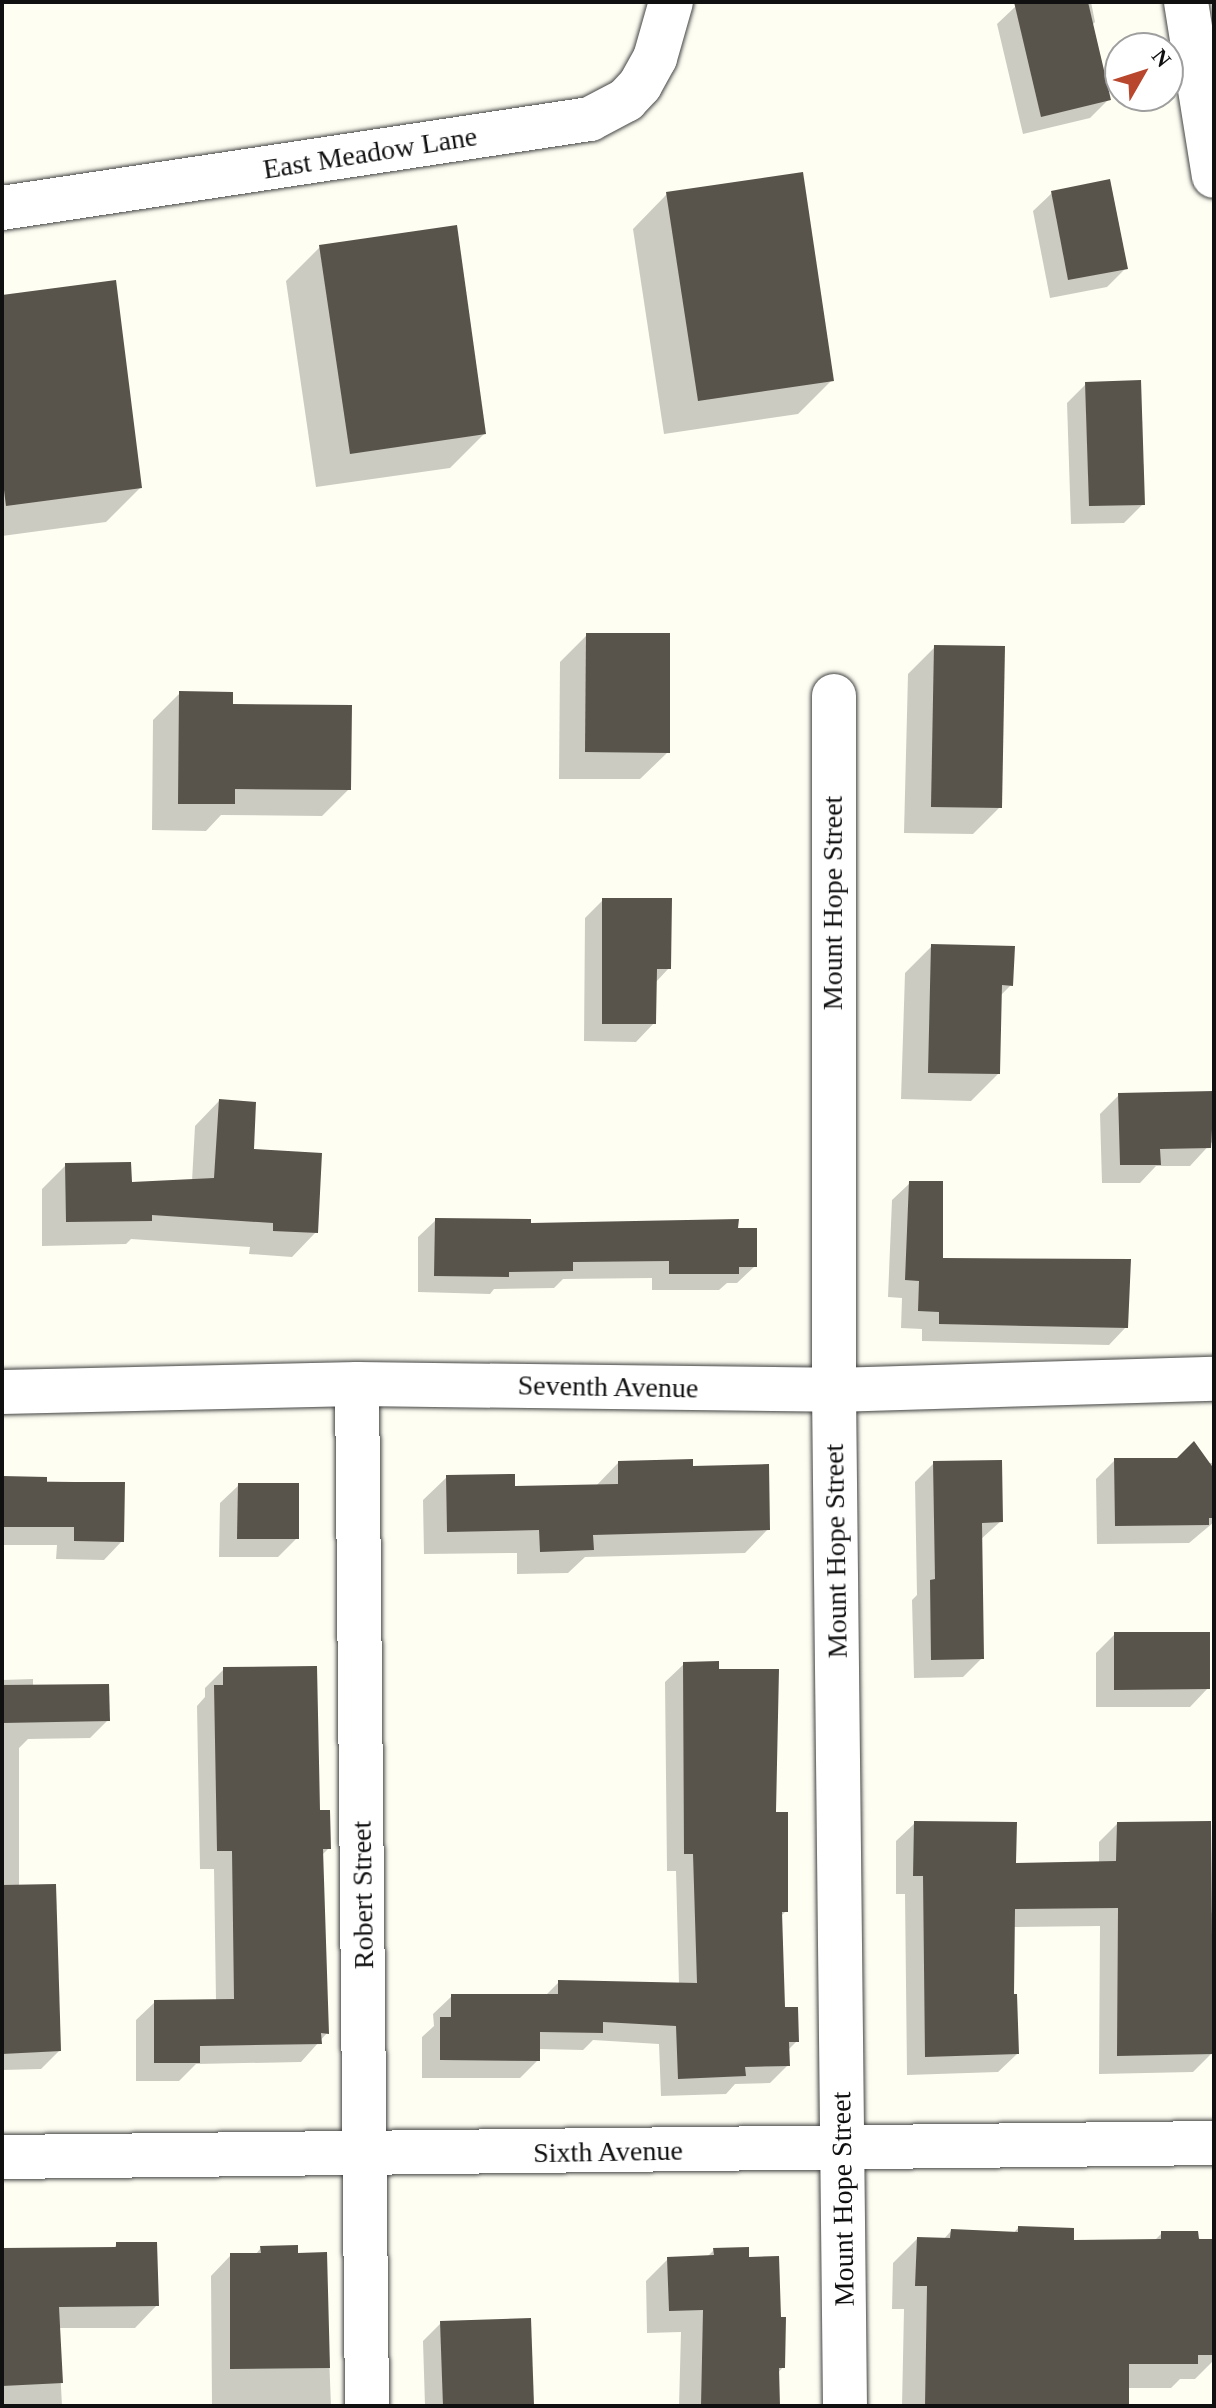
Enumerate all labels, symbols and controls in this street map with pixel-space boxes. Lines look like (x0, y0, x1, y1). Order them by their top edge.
north arrow (1104, 32, 1184, 112)
text: N (1147, 44, 1176, 72)
street label: East Meadow Lane (261, 120, 479, 186)
street label: Mount Hope Street (816, 796, 850, 1010)
street label: Seventh Avenue (517, 1369, 699, 1405)
street label: Mount Hope Street (817, 1443, 855, 1659)
street label: Robert Street (345, 1820, 381, 1970)
street label: Mount Hope Street (824, 2091, 862, 2307)
street label: Sixth Avenue (532, 2134, 684, 2170)

